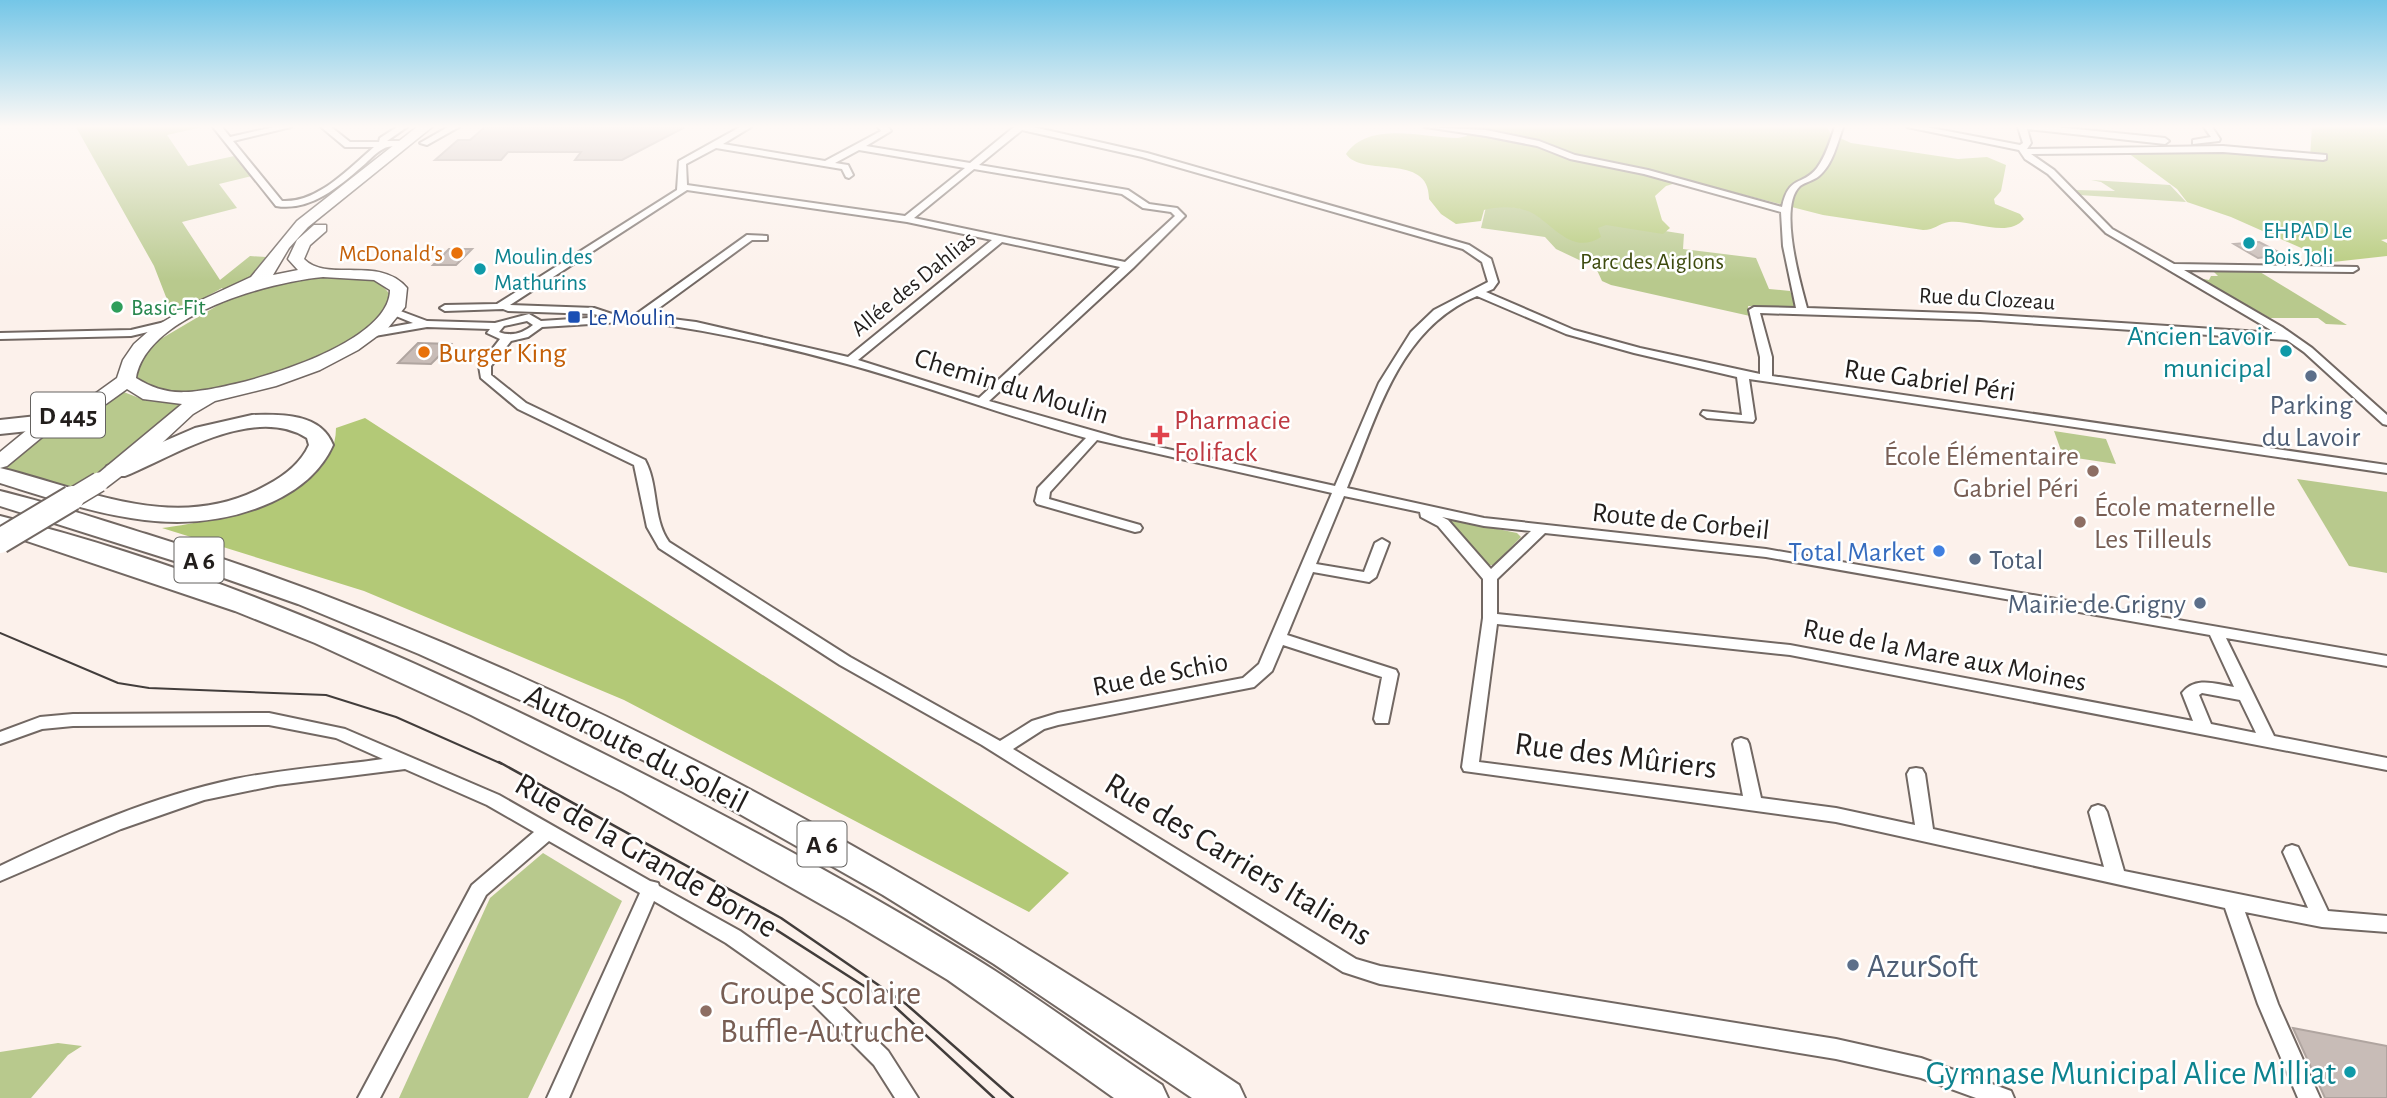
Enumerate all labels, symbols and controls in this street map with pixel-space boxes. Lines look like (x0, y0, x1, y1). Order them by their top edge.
place label: EHPAD Le Bois Joli (2263, 220, 2352, 269)
street label: Allée des Dahlias (848, 227, 980, 341)
marker: EHPAD Le Bois Joli (2241, 235, 2257, 251)
place label: McDonald's (339, 243, 443, 266)
marker: McDonald's (449, 245, 465, 261)
place label: Moulin des Mathurins (494, 246, 593, 295)
park label: Parc des Aiglons (1580, 251, 1724, 274)
marker: Moulin des Mathurins (472, 261, 488, 277)
street label: Rue du Clozeau (1918, 284, 2056, 315)
place label: Basic-Fit (131, 297, 206, 320)
marker: Basic-Fit (109, 299, 125, 315)
place label: Le Moulin (588, 307, 675, 330)
marker: Le Moulin (566, 309, 582, 325)
place label: Ancien Lavoir municipal (2127, 323, 2272, 383)
place label: Burger King (438, 340, 567, 368)
marker: Ancien Lavoir municipal (2278, 343, 2294, 359)
marker: Burger King (416, 344, 432, 360)
street label: Chemin du Moulin (911, 344, 1112, 430)
street label: Rue Gabriel Péri (1842, 355, 2017, 407)
marker: Parking du Lavoir (2303, 368, 2319, 384)
road number: D 445 (31, 392, 105, 438)
place label: Parking du Lavoir (2262, 392, 2360, 452)
place label: Pharmacie Folifack (1174, 407, 1291, 467)
marker: Pharmacie Folifack (1152, 427, 1168, 443)
place label: École Élémentaire Gabriel Péri (1884, 440, 2079, 503)
marker: École Élémentaire Gabriel Péri (2085, 463, 2101, 479)
place label: École maternelle Les Tilleuls (2094, 491, 2276, 554)
street label: Route de Corbeil (1591, 499, 1771, 545)
marker: École maternelle Les Tilleuls (2072, 514, 2088, 530)
road number: A 6 (174, 538, 224, 582)
place label: Total Market (1788, 539, 1925, 567)
marker: Total Market (1931, 543, 1947, 559)
place label: Total (1989, 547, 2043, 575)
marker: Total (1967, 551, 1983, 567)
place label: Mairie de Grigny (2008, 591, 2186, 619)
marker: Mairie de Grigny (2192, 595, 2208, 611)
street label: Rue de la Mare aux Moines (1801, 615, 2089, 697)
street label: Rue de Schio (1090, 648, 1230, 702)
street label: Autoroute du Soleil (519, 679, 753, 820)
street label: Rue des Mûriers (1513, 728, 1719, 785)
street label: Rue des Carriers Italiens (1099, 767, 1377, 953)
street label: Rue de la Grande Borne (509, 768, 783, 945)
road number: A 6 (798, 822, 846, 866)
place label: AzurSoft (1867, 951, 1979, 984)
marker: AzurSoft (1845, 957, 1861, 973)
place label: Groupe Scolaire Buffle-Autruche (720, 978, 925, 1049)
marker: Groupe Scolaire Buffle-Autruche (698, 1003, 714, 1019)
place label: Gymnase Municipal Alice Milliat (1926, 1058, 2336, 1091)
marker: Gymnase Municipal Alice Milliat (2342, 1064, 2358, 1080)

